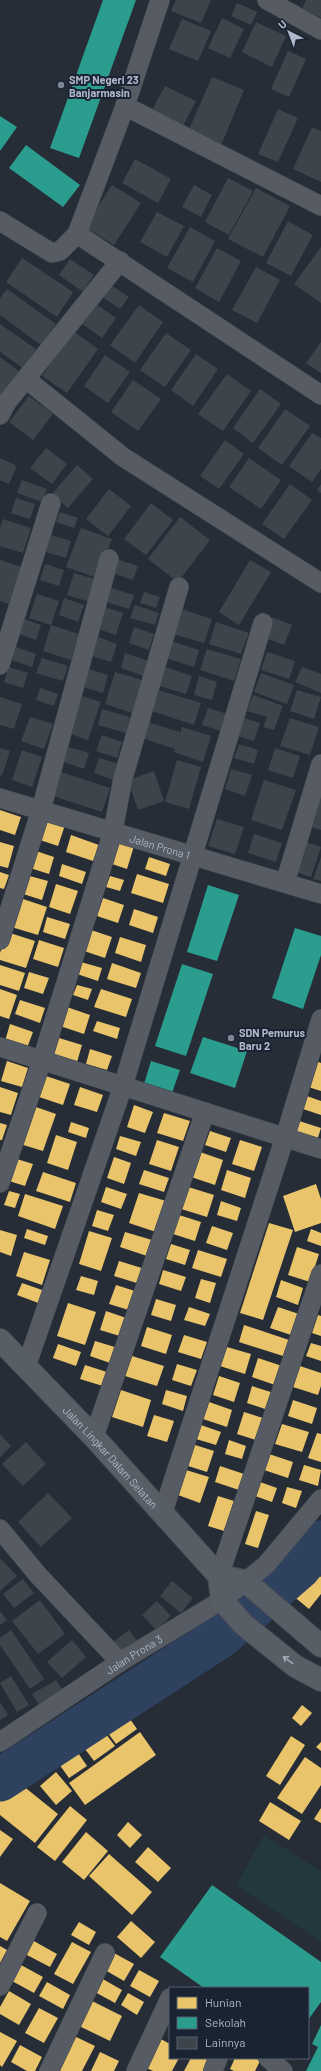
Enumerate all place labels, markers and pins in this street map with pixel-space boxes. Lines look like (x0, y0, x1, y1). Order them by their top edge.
place label: SMP Negeri 23 Banjarmasin (69, 73, 139, 99)
marker: SMP Negeri 23 Banjarmasin (56, 80, 66, 90)
place label: SDN Pemurus Baru 2 (239, 1026, 305, 1052)
marker: SDN Pemurus Baru 2 (226, 1033, 236, 1043)

